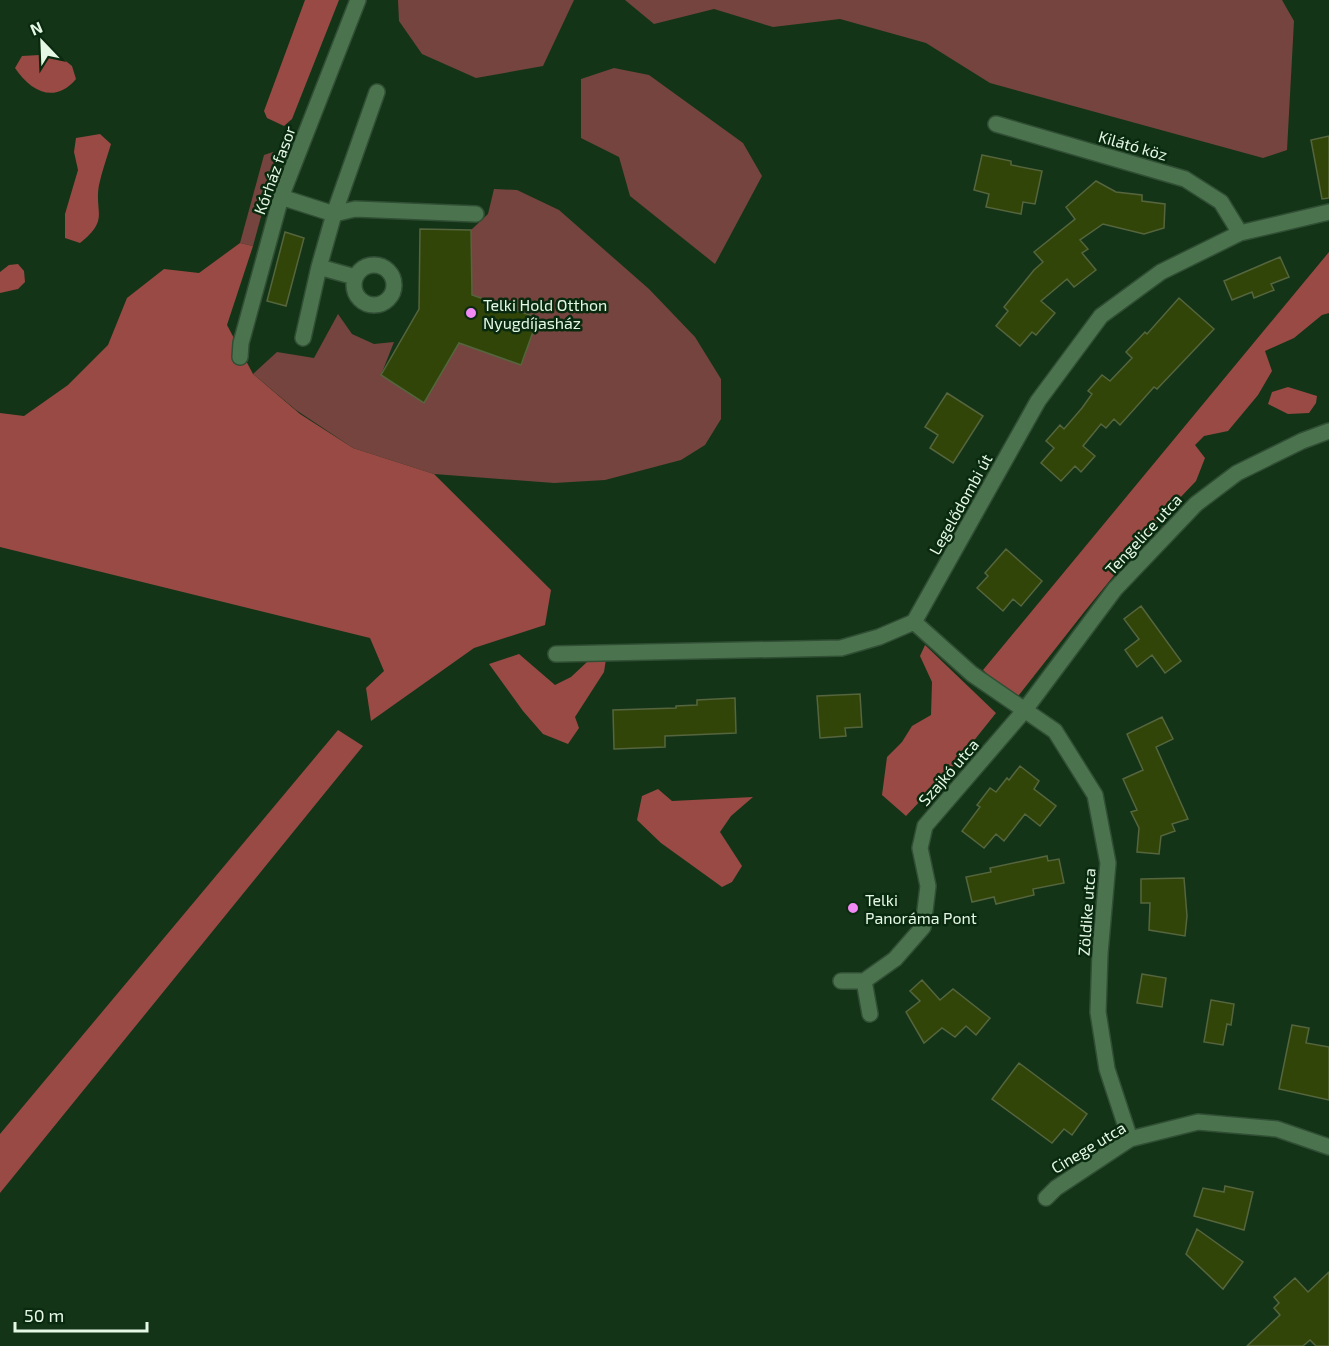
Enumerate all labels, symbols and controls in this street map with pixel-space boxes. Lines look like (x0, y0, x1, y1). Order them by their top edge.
north arrow (12, 12, 72, 72)
text: N (27, 17, 45, 39)
street label: Kórház fasor (249, 123, 299, 217)
street label: Kilátó köz (1096, 126, 1170, 164)
place label: Telki Hold Otthon Nyugdíjasház (483, 295, 607, 333)
marker: Telki Hold Otthon Nyugdíjasház (464, 306, 478, 320)
street label: Legelődombi út (924, 450, 996, 558)
street label: Tengelice utca (1101, 490, 1185, 578)
street label: Szajkó utca (914, 735, 983, 810)
street label: Zöldike utca (1073, 867, 1099, 957)
place label: Telki Panoráma Pont (865, 890, 977, 927)
marker: Telki Panoráma Pont (846, 901, 860, 915)
street label: Cinege utca (1047, 1117, 1129, 1177)
scale bar (15, 1295, 147, 1333)
text: 50 m (24, 1304, 64, 1326)

